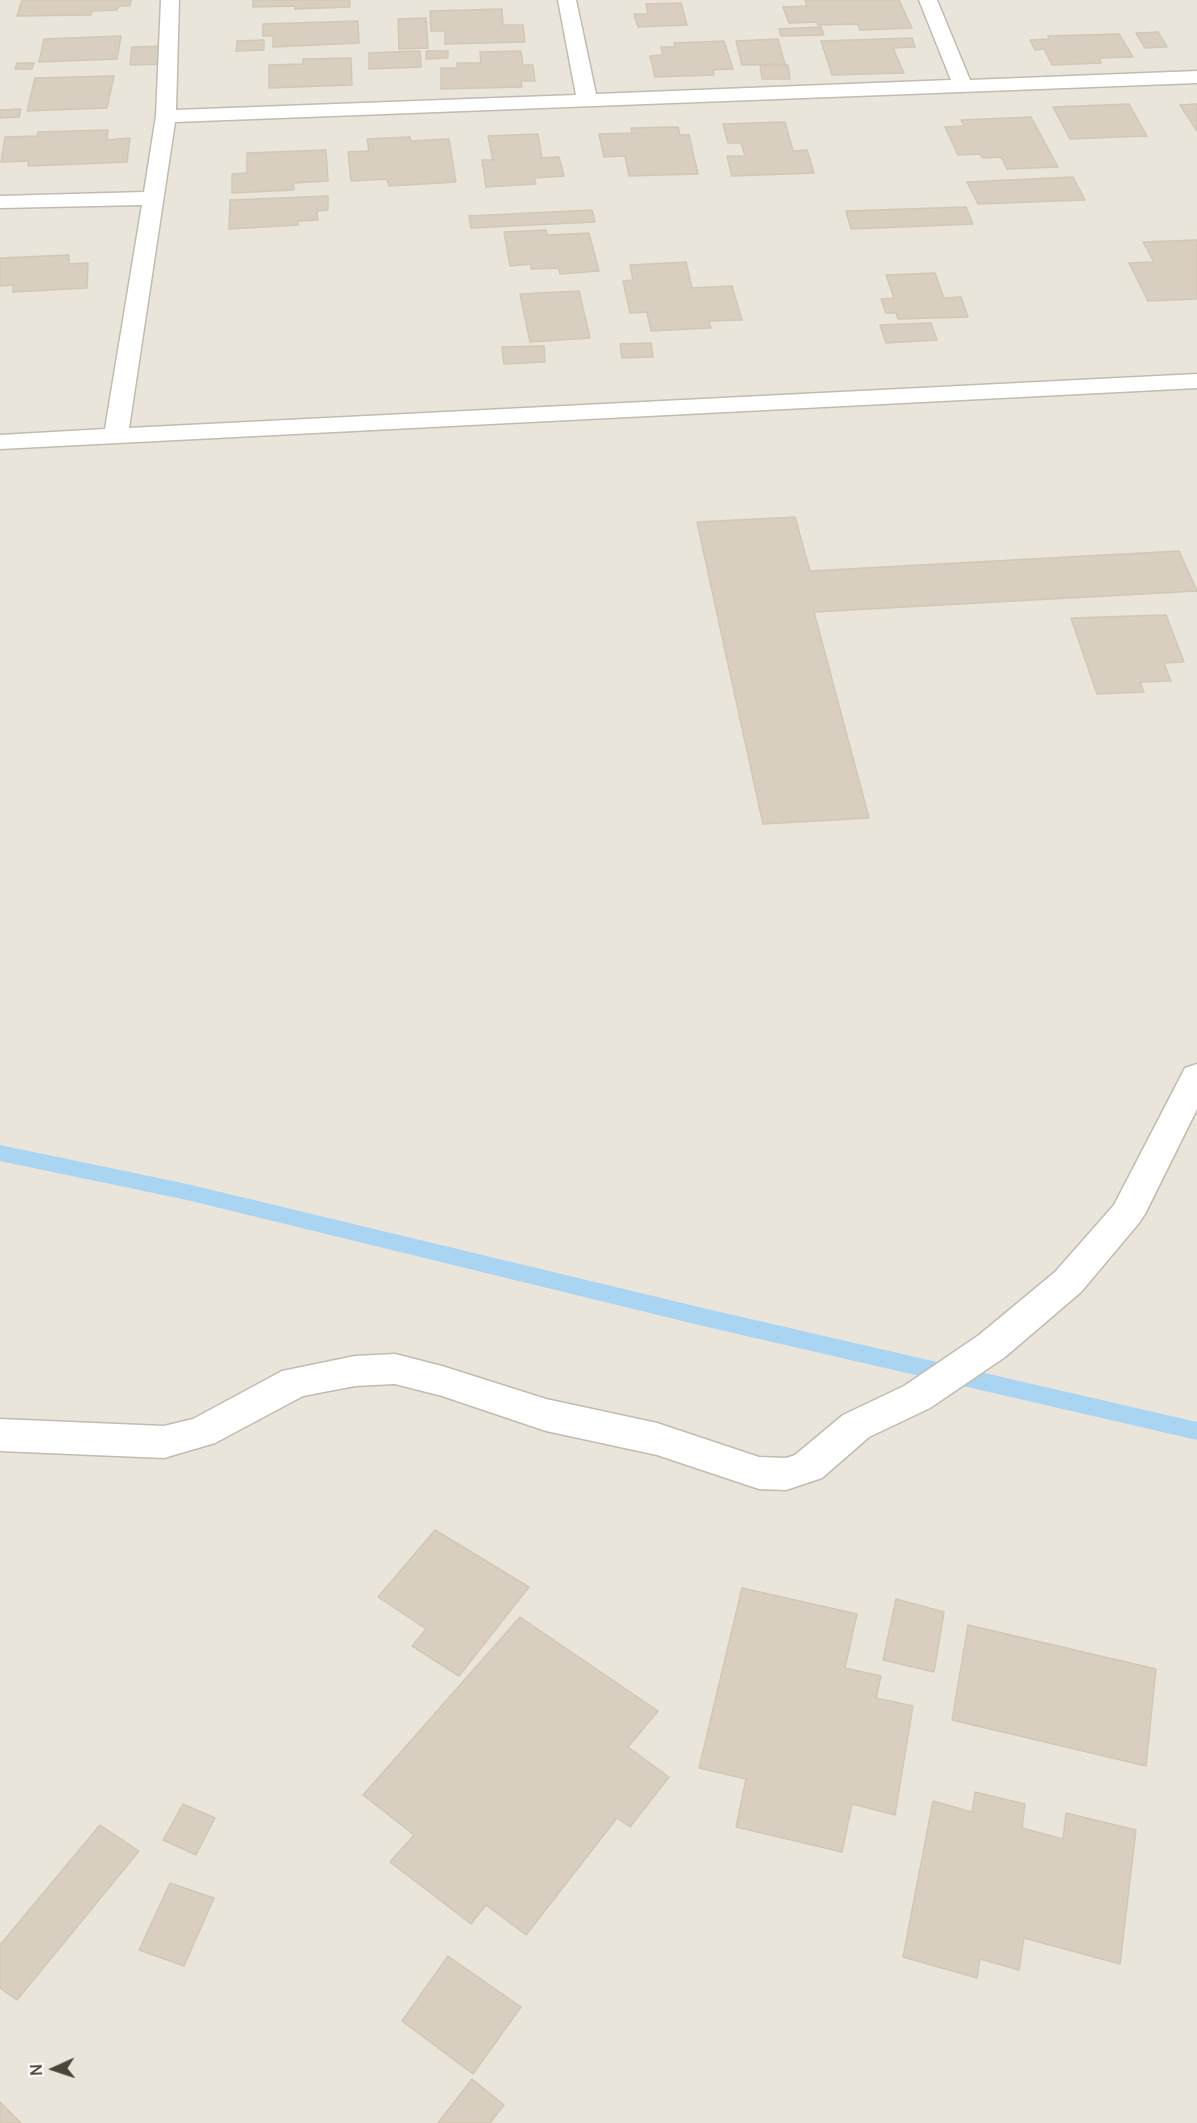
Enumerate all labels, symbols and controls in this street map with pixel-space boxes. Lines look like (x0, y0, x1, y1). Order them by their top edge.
north arrow (24, 2039, 84, 2099)
text: N (25, 2064, 47, 2076)

